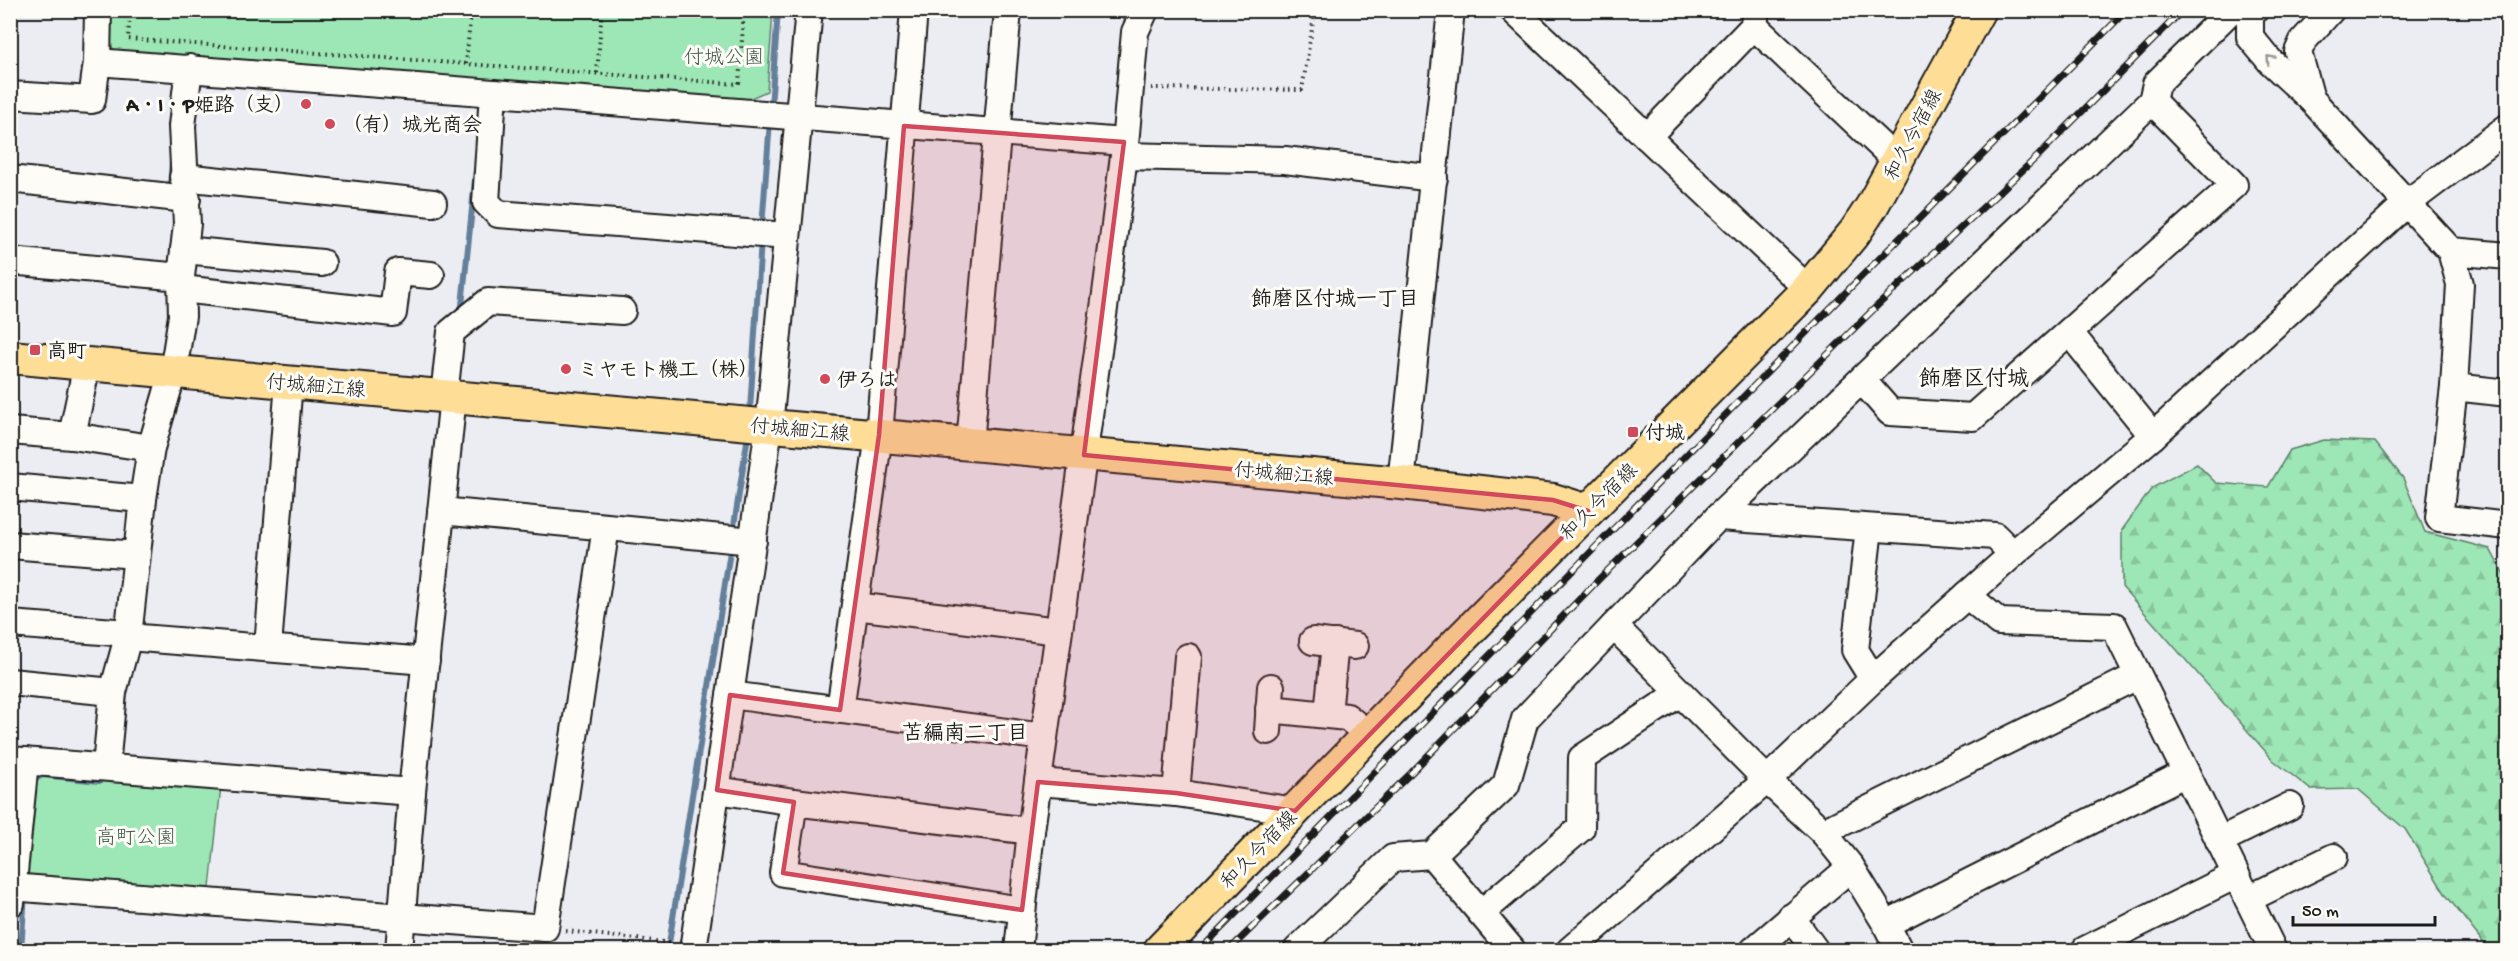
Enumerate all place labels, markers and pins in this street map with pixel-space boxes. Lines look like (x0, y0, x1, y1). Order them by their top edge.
place label: A・I・P姫路（支） (125, 94, 294, 119)
marker: A・I・P姫路（支） (299, 97, 313, 111)
place label: （有）城光商会 (342, 114, 482, 139)
marker: （有）城光商会 (323, 117, 337, 131)
place label: 高町 (47, 340, 87, 365)
marker: 高町 (28, 343, 42, 357)
place label: ミヤモト機工（株） (578, 359, 758, 384)
marker: ミヤモト機工（株） (559, 362, 573, 376)
place label: 伊ろは (837, 370, 897, 394)
marker: 伊ろは (818, 372, 832, 386)
place label: 付城 (1645, 422, 1685, 447)
marker: 付城 (1626, 425, 1640, 439)

